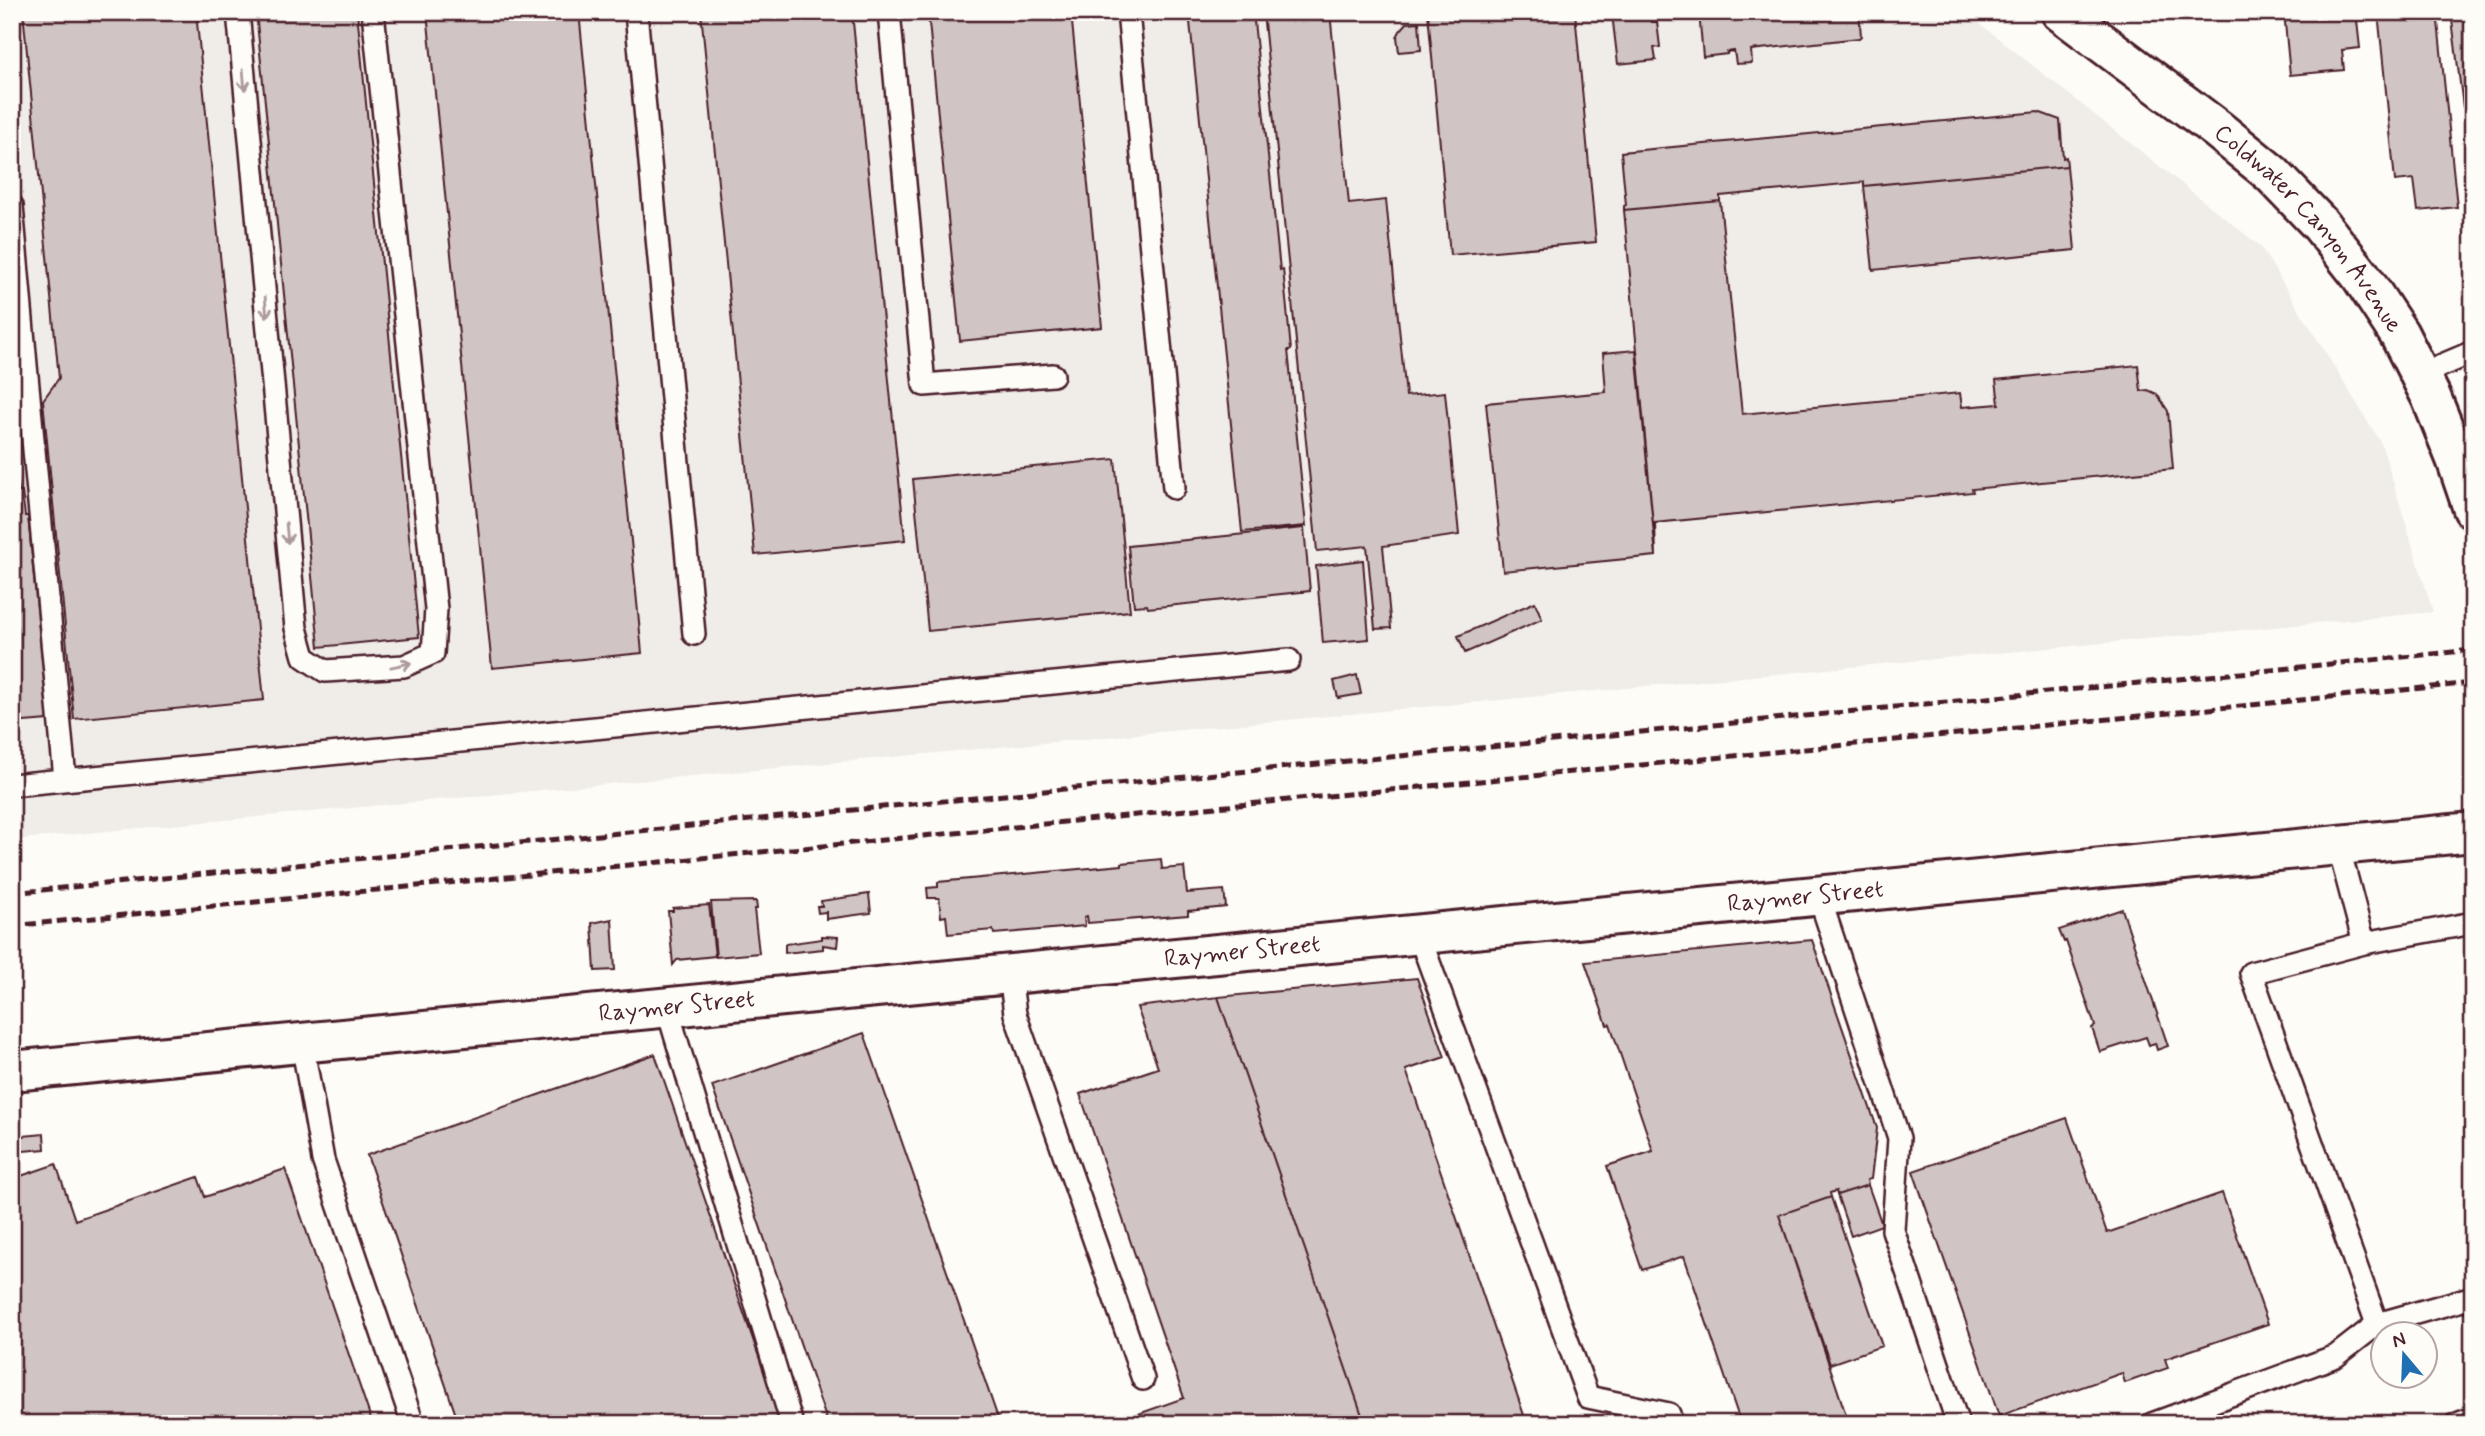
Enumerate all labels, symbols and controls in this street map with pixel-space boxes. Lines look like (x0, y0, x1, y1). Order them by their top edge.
one-way arrow (238, 68, 251, 91)
street label: Coldwater Canyon Avenue (2208, 117, 2409, 339)
one-way arrow (260, 295, 273, 317)
one-way arrow (281, 521, 294, 544)
one-way arrow (389, 657, 412, 671)
street label: Raymer Street (1726, 874, 1885, 920)
street label: Raymer Street (1163, 929, 1322, 975)
street label: Raymer Street (597, 983, 756, 1029)
north arrow (2370, 1320, 2440, 1390)
text: N (2389, 1326, 2409, 1354)

